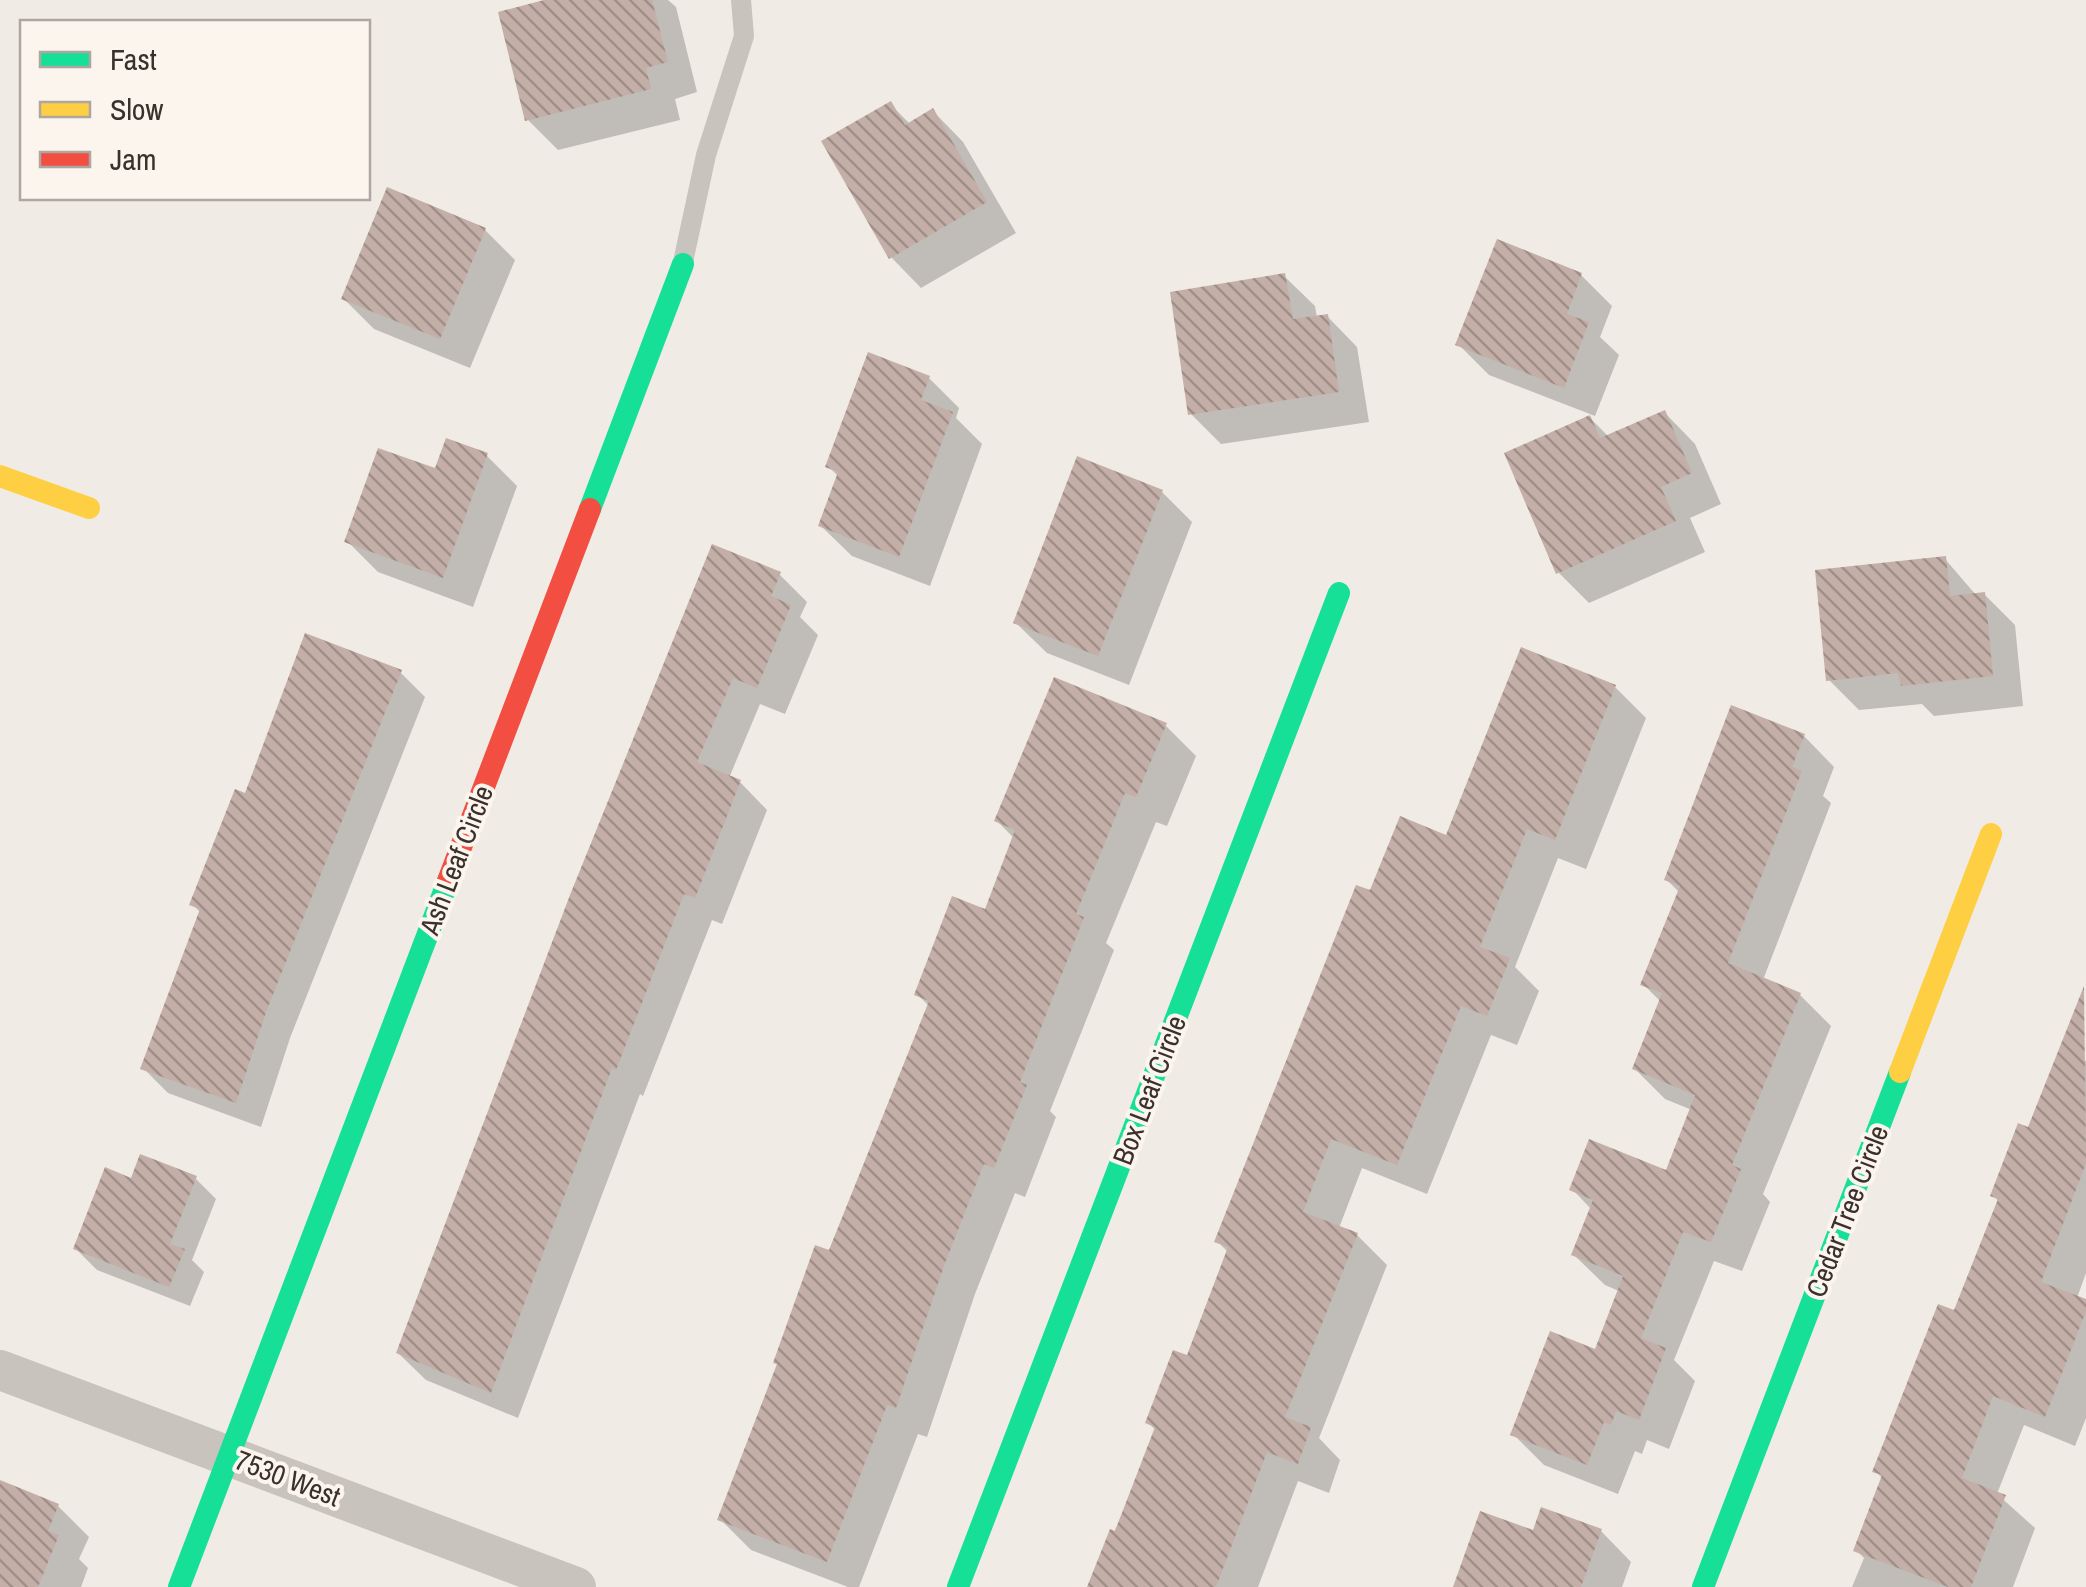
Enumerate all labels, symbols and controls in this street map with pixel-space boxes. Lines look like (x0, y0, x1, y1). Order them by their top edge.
legend (20, 20, 370, 200)
text: Fast (110, 39, 157, 79)
text: Slow (110, 89, 164, 129)
text: Jam (110, 139, 156, 179)
street label: Ash Leaf Circle (410, 780, 502, 941)
street label: Box Leaf Circle (1103, 1010, 1195, 1170)
street label: Cedar Tree Circle (1797, 1120, 1897, 1302)
street label: 7530 West (230, 1441, 346, 1515)

